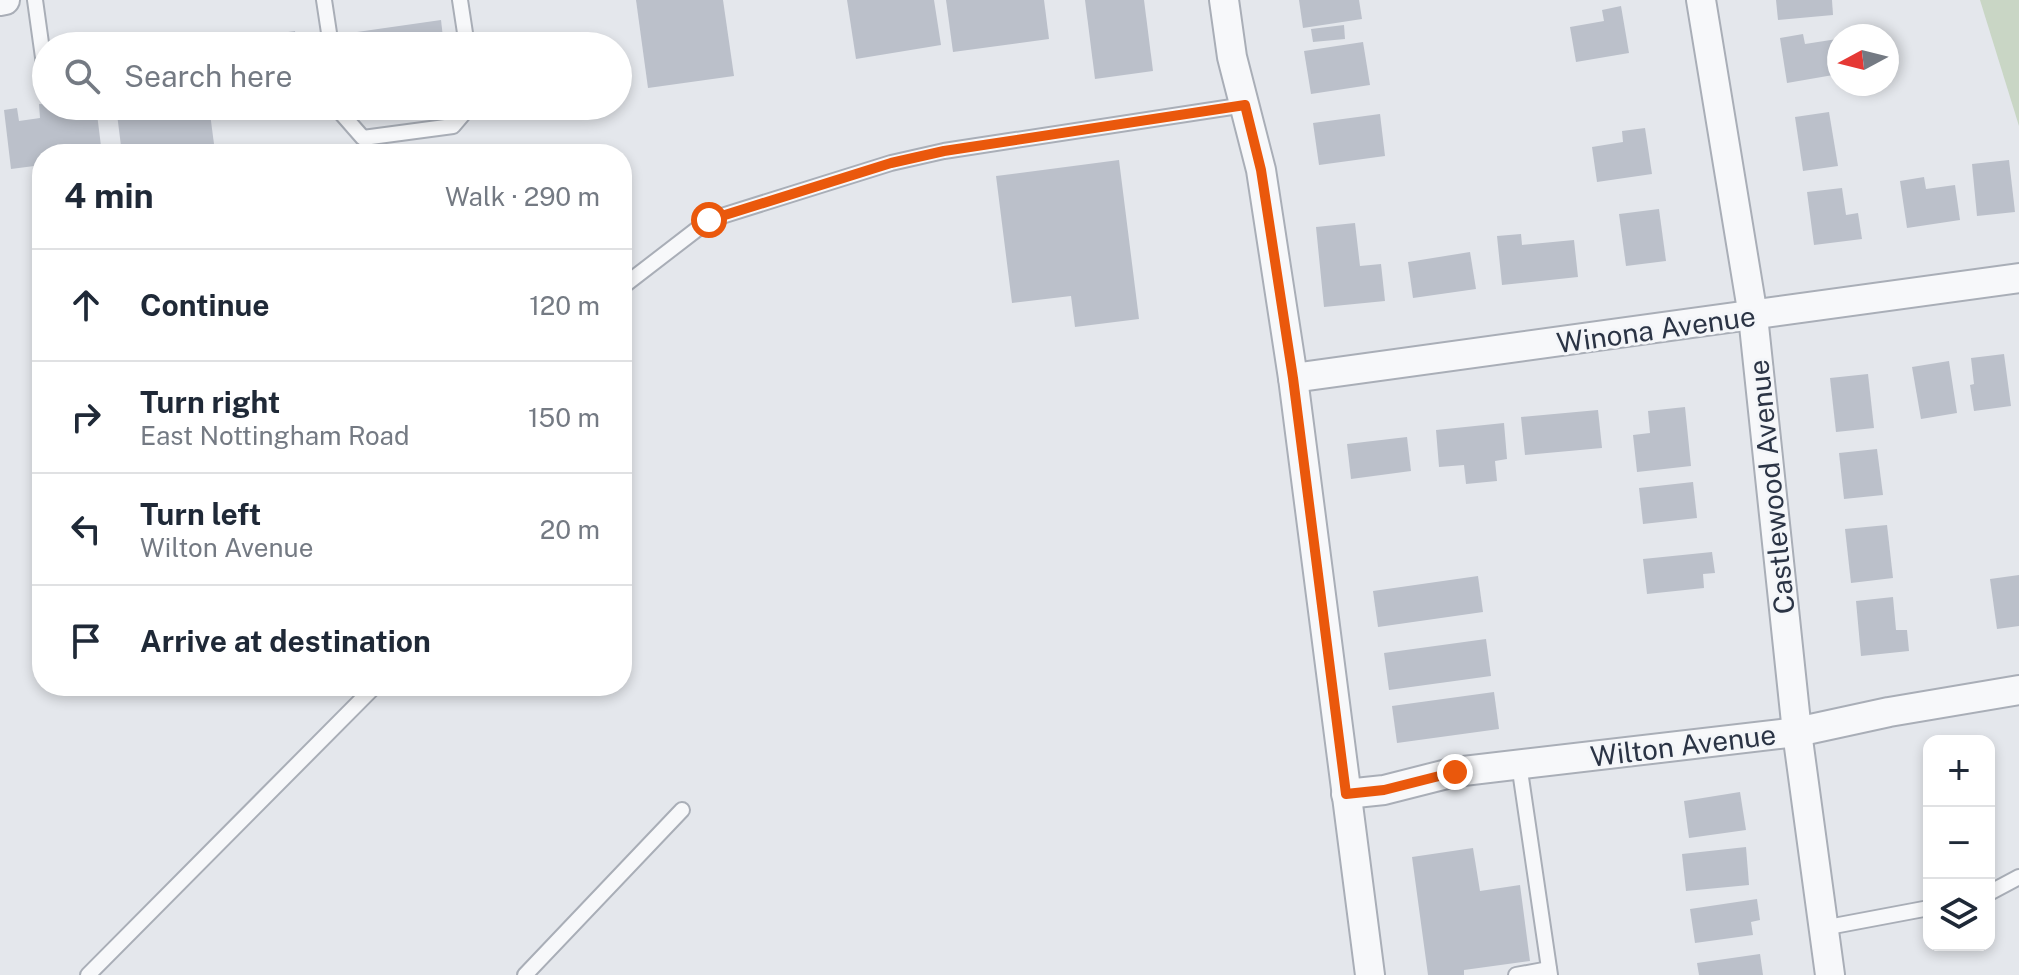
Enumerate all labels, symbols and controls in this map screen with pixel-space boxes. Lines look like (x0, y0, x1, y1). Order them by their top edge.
north arrow (1827, 24, 1899, 96)
search box (32, 32, 632, 120)
icon: search (60, 54, 104, 98)
text: Search here (124, 58, 292, 94)
text: 4 min (64, 176, 154, 216)
text: Walk · 290 m (445, 181, 600, 212)
route start (691, 202, 727, 238)
icon: ahead (64, 283, 108, 327)
text: Continue (140, 287, 270, 323)
text: 120 m (529, 290, 600, 321)
street label: Winona Avenue (1554, 299, 1758, 359)
street label: Castlewood Avenue (1741, 358, 1801, 616)
text: Turn right (140, 384, 280, 420)
icon: right (64, 395, 108, 439)
text: 150 m (528, 402, 600, 433)
text: East Nottingham Road (140, 420, 409, 451)
text: Turn left (140, 496, 261, 532)
icon: left (64, 507, 108, 551)
text: 20 m (540, 514, 600, 545)
text: Wilton Avenue (140, 532, 313, 563)
icon: arrive (64, 619, 108, 663)
text: Arrive at destination (140, 623, 431, 659)
street label: Wilton Avenue (1588, 717, 1778, 773)
map controls (1923, 735, 1995, 951)
button: + (1923, 735, 1995, 807)
route end (1437, 754, 1473, 790)
button: − (1923, 807, 1995, 879)
button: layers (1923, 879, 1995, 951)

